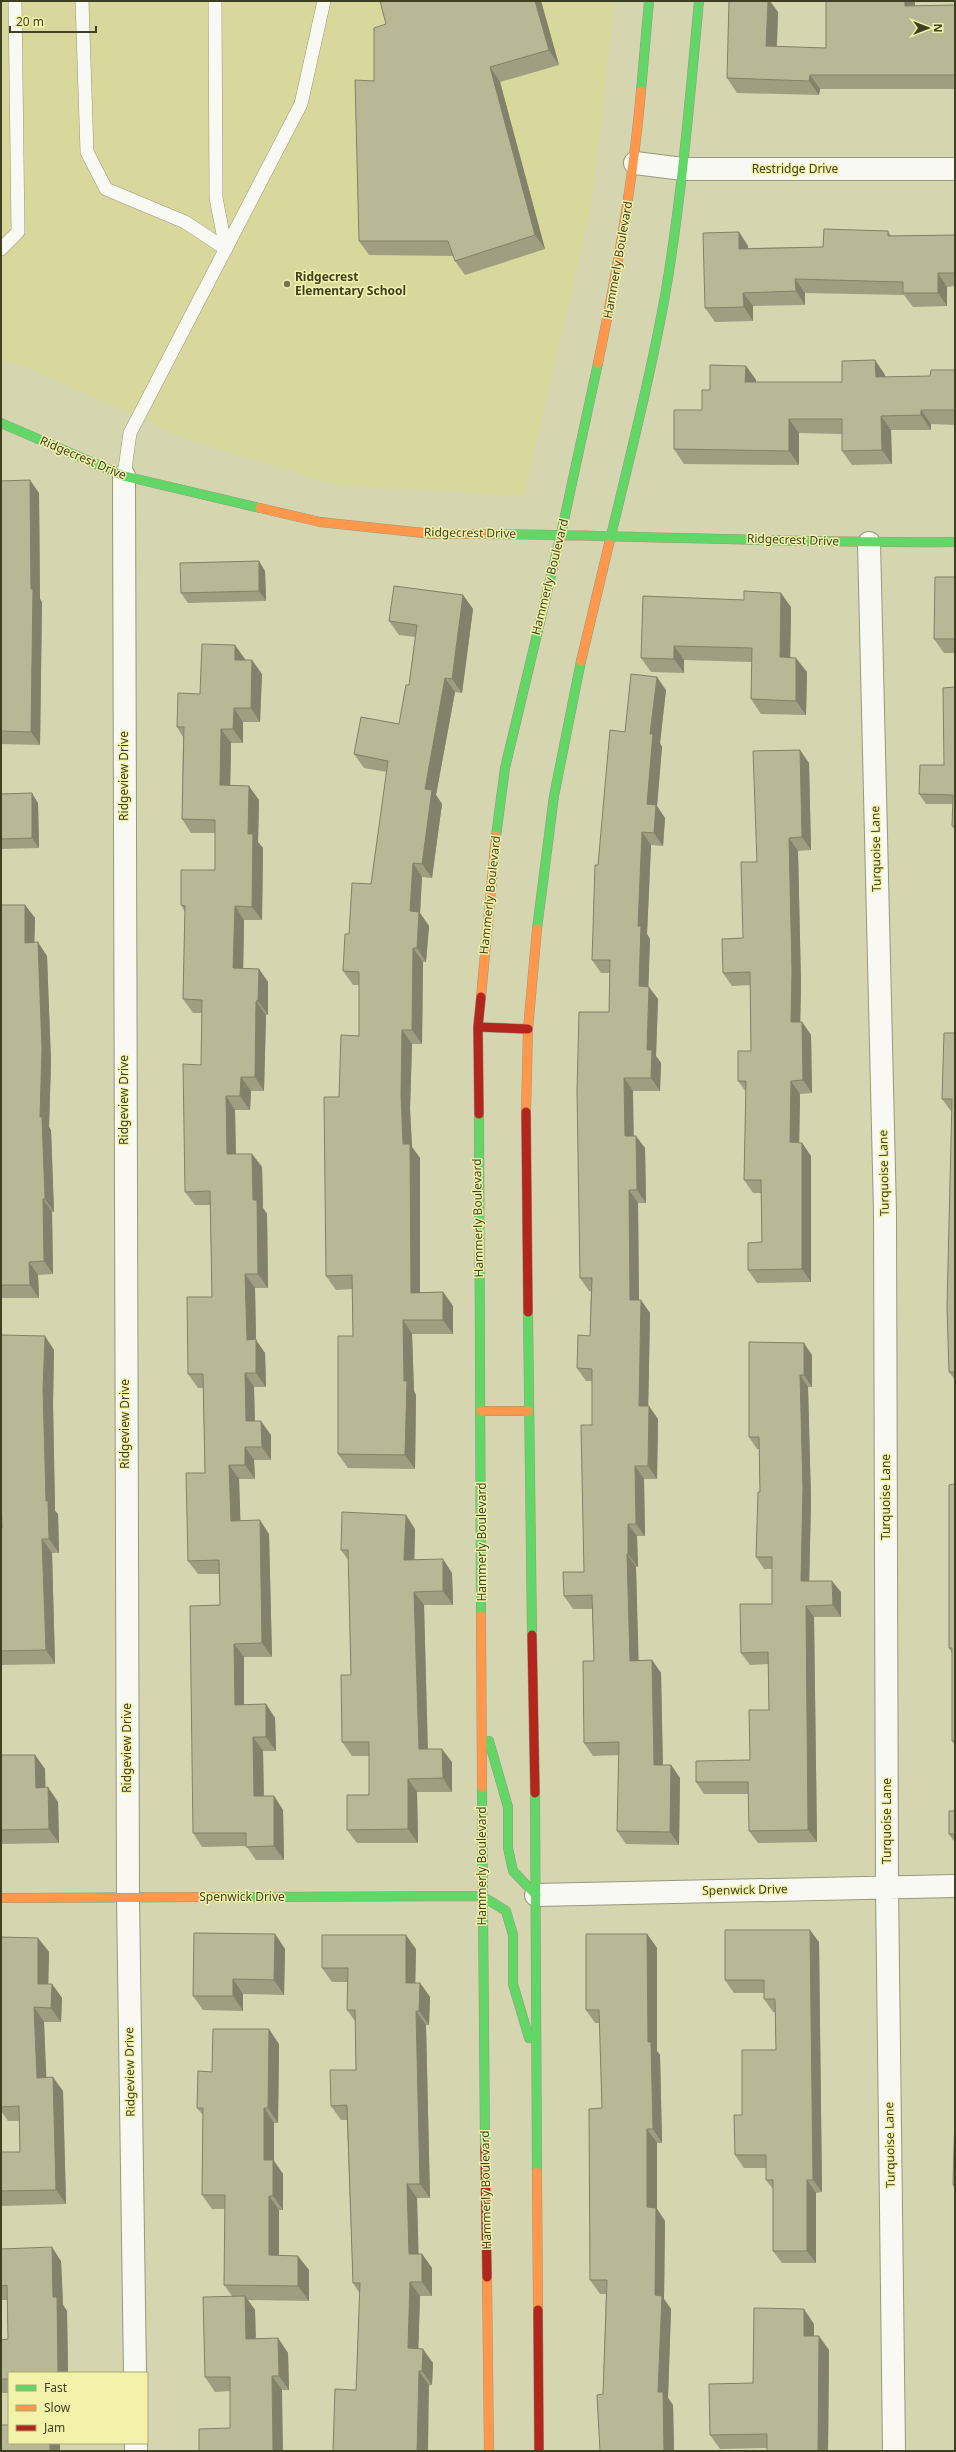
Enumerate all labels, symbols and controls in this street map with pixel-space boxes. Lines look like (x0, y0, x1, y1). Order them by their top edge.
scale bar (10, 8, 96, 34)
north arrow (908, 8, 948, 48)
text: 20 m (16, 13, 44, 30)
text: N (931, 24, 946, 32)
street label: Restridge Drive (752, 160, 839, 177)
street label: Hammerly Boulevard (599, 200, 636, 320)
place label: Ridgecrest Elementary School (295, 268, 406, 299)
marker: Ridgecrest Elementary School (282, 279, 292, 289)
street label: Ridgecrest Drive (37, 432, 129, 483)
street label: Hammerly Boulevard (527, 517, 572, 637)
street label: Ridgecrest Drive (424, 523, 516, 542)
street label: Ridgecrest Drive (747, 529, 840, 550)
street label: Ridgeview Drive (115, 731, 132, 821)
street label: Turquoise Lane (866, 806, 885, 892)
street label: Hammerly Boulevard (475, 835, 504, 955)
street label: Ridgeview Drive (115, 1055, 132, 1145)
street label: Turquoise Lane (874, 1130, 893, 1216)
street label: Hammerly Boulevard (468, 1158, 487, 1278)
street label: Ridgeview Drive (116, 1379, 133, 1469)
street label: Turquoise Lane (877, 1454, 894, 1540)
street label: Hammerly Boulevard (473, 1482, 490, 1602)
street label: Ridgeview Drive (118, 1703, 135, 1793)
street label: Turquoise Lane (878, 1778, 895, 1864)
street label: Hammerly Boulevard (473, 1806, 490, 1926)
street label: Spenwick Drive (702, 1880, 788, 1899)
street label: Spenwick Drive (199, 1888, 285, 1905)
street label: Ridgeview Drive (120, 2027, 139, 2117)
street label: Turquoise Lane (880, 2102, 899, 2188)
street label: Hammerly Boulevard (476, 2130, 495, 2250)
legend (8, 2372, 148, 2444)
text: Fast (44, 2379, 68, 2396)
text: Slow (44, 2399, 71, 2416)
text: Jam (43, 2419, 65, 2436)

